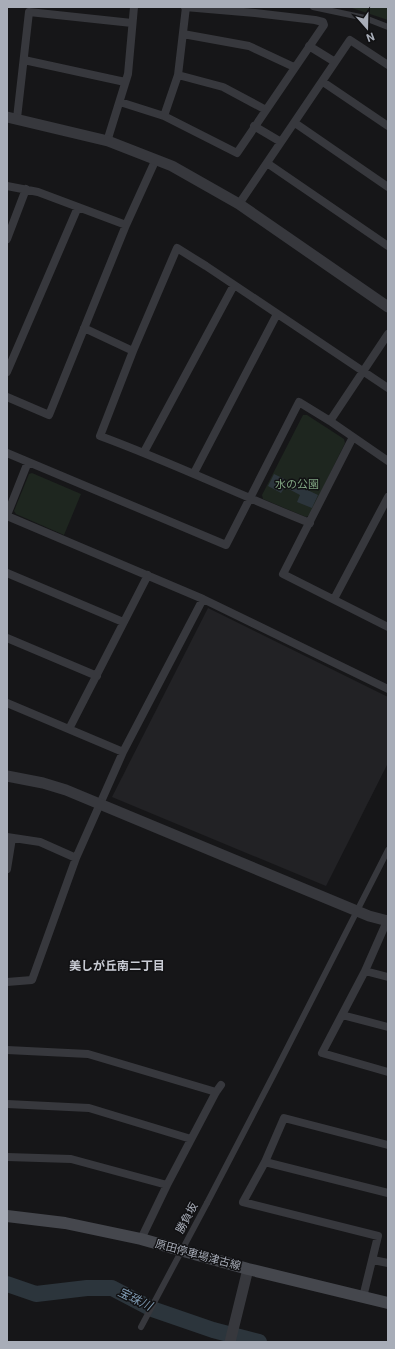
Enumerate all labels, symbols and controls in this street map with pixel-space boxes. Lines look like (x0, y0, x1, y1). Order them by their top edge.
north arrow (347, 8, 387, 48)
text: N (364, 29, 376, 44)
park label: 水の公園 (275, 478, 319, 491)
district label: 美しが丘南二丁目 (69, 959, 165, 973)
street label: 勝負坂 (174, 1200, 200, 1236)
street label: 原田停車場津古線 (154, 1237, 242, 1273)
water label: 宝珠川 (116, 1285, 156, 1314)

